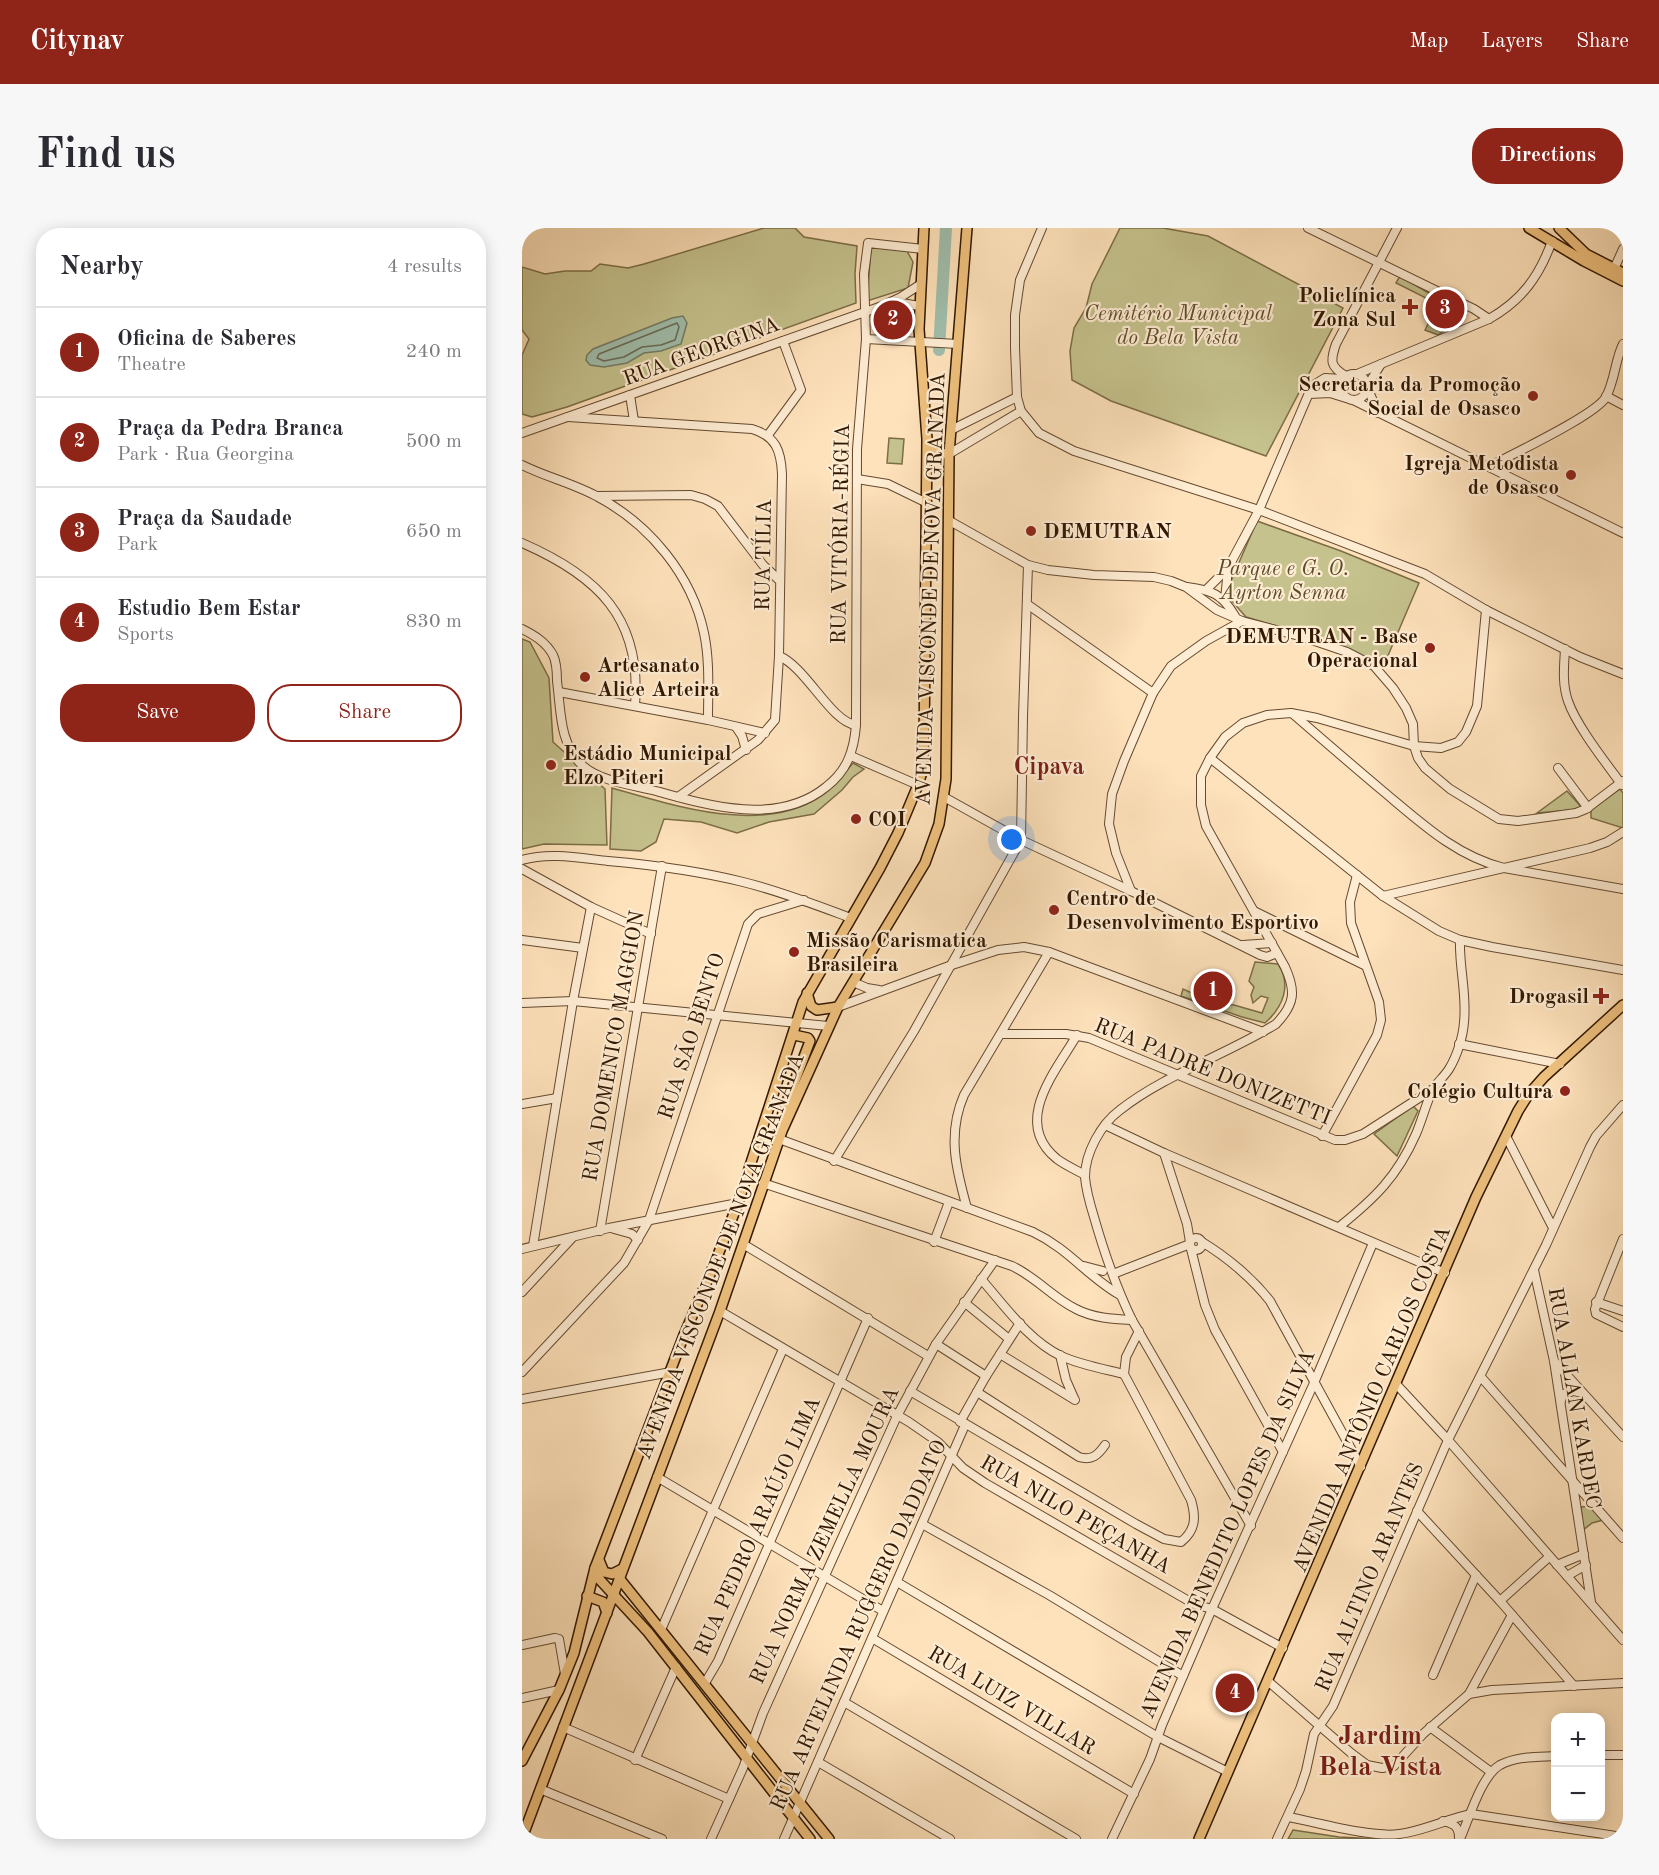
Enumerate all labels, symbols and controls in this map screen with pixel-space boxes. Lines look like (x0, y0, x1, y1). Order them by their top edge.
text: Citynav (30, 28, 125, 56)
text: Map (1409, 31, 1448, 52)
text: Layers (1481, 31, 1543, 52)
text: Share (1576, 31, 1629, 52)
button: Directions (1472, 128, 1623, 184)
text: Find us (36, 135, 175, 177)
text: Nearby (60, 254, 144, 280)
text: 4 results (387, 257, 462, 277)
place label: Policlínica Zona Sul (1298, 286, 1396, 331)
pin: 3 (1426, 286, 1464, 332)
pin: 2 (874, 298, 913, 343)
marker: Policlínica Zona Sul (1401, 298, 1419, 316)
park label: Cemitério Municipal do Bela Vista (1084, 304, 1272, 349)
street label: RUA GEORGINA (620, 314, 783, 390)
text: Oficina de Saberes (117, 328, 296, 350)
text: 1 (74, 342, 85, 362)
text: 240 m (406, 342, 462, 362)
text: Theatre (117, 355, 186, 375)
street label: AVENIDA VISCONDE DE NOVA GRANADA (913, 372, 950, 806)
place label: Secretaria da Promoção Social de Osasco (1298, 375, 1521, 420)
marker: Secretaria da Promoção Social de Osasco (1526, 389, 1540, 403)
text: Praça da Pedra Branca (117, 418, 343, 440)
street label: RUA VITÓRIA-RÉGIA (824, 423, 854, 645)
text: 2 (74, 432, 85, 452)
text: 500 m (406, 432, 462, 452)
text: Park · Rua Georgina (117, 445, 294, 465)
place label: Igreja Metodista de Osasco (1404, 454, 1559, 499)
marker: Igreja Metodista de Osasco (1564, 468, 1578, 482)
street label: RUA TÍLIA (749, 499, 776, 611)
text: Praça da Saudade (117, 508, 292, 530)
text: 3 (74, 522, 85, 542)
text: 650 m (406, 522, 462, 542)
place label: DEMUTRAN (1043, 522, 1172, 543)
marker: DEMUTRAN (1024, 524, 1038, 538)
text: Park (117, 535, 158, 555)
park label: Parque e G. O. Ayrton Senna (1216, 559, 1349, 604)
text: Estudio Bem Estar (117, 598, 300, 620)
text: 4 (74, 612, 85, 632)
text: 830 m (406, 612, 462, 632)
text: Sports (117, 625, 174, 645)
place label: DEMUTRAN - Base Operacional (1225, 627, 1418, 672)
marker: DEMUTRAN - Base Operacional (1423, 641, 1437, 655)
place label: Artesanato Alice Arteira (597, 656, 720, 701)
marker: Artesanato Alice Arteira (578, 670, 592, 684)
button: Save (60, 684, 255, 742)
button: Share (267, 684, 462, 742)
place label: Estádio Municipal Elzo Piteri (563, 744, 732, 789)
district label: Cipava (1014, 756, 1084, 780)
marker: Estádio Municipal Elzo Piteri (544, 758, 558, 772)
place label: COI (868, 810, 906, 831)
marker: COI (849, 812, 863, 826)
your location (997, 825, 1026, 854)
place label: Centro de Desenvolvimento Esportivo (1066, 889, 1319, 934)
marker: Centro de Desenvolvimento Esportivo (1047, 903, 1061, 917)
street label: RUA DOMENICO MAGGION (580, 909, 649, 1183)
place label: Missão Carismatica Brasileira (806, 931, 987, 976)
marker: Missão Carismatica Brasileira (787, 945, 801, 959)
street label: RUA SÃO BENTO (652, 949, 729, 1122)
pin: 1 (1194, 968, 1232, 1014)
place label: Drogasil (1509, 987, 1589, 1008)
marker: Drogasil (1594, 989, 1608, 1003)
street label: RUA PADRE DONIZETTI (1091, 1015, 1334, 1130)
street label: AVENIDA VISCONDE DE NOVA GRANADA (634, 1050, 809, 1463)
place label: Colégio Cultura (1407, 1082, 1553, 1103)
marker: Colégio Cultura (1558, 1084, 1572, 1098)
street label: AVENIDA ANTÔNIO CARLOS COSTA (1286, 1222, 1455, 1576)
street label: RUA ALLAN KARDEC (1544, 1286, 1603, 1511)
street label: AVENIDA BENEDITO LOPES DA SILVA (1137, 1347, 1320, 1722)
street label: RUA NORMA ZEMELLA MOURA (747, 1384, 904, 1688)
street label: RUA PEDRO ARAÚJO LIMA (687, 1392, 825, 1659)
street label: RUA ARTELINDA RUGGERO DADDATO (768, 1437, 951, 1814)
street label: RUA NILO PEÇANHA (976, 1452, 1174, 1578)
street label: RUA ALTINO ARANTES (1313, 1460, 1428, 1695)
street label: RUA LUIZ VILLAR (924, 1643, 1099, 1760)
pin: 4 (1216, 1670, 1254, 1716)
map controls (1551, 1713, 1605, 1821)
button: + (1551, 1713, 1605, 1767)
district label: Jardim Bela Vista (1318, 1723, 1442, 1781)
button: − (1551, 1767, 1605, 1821)

